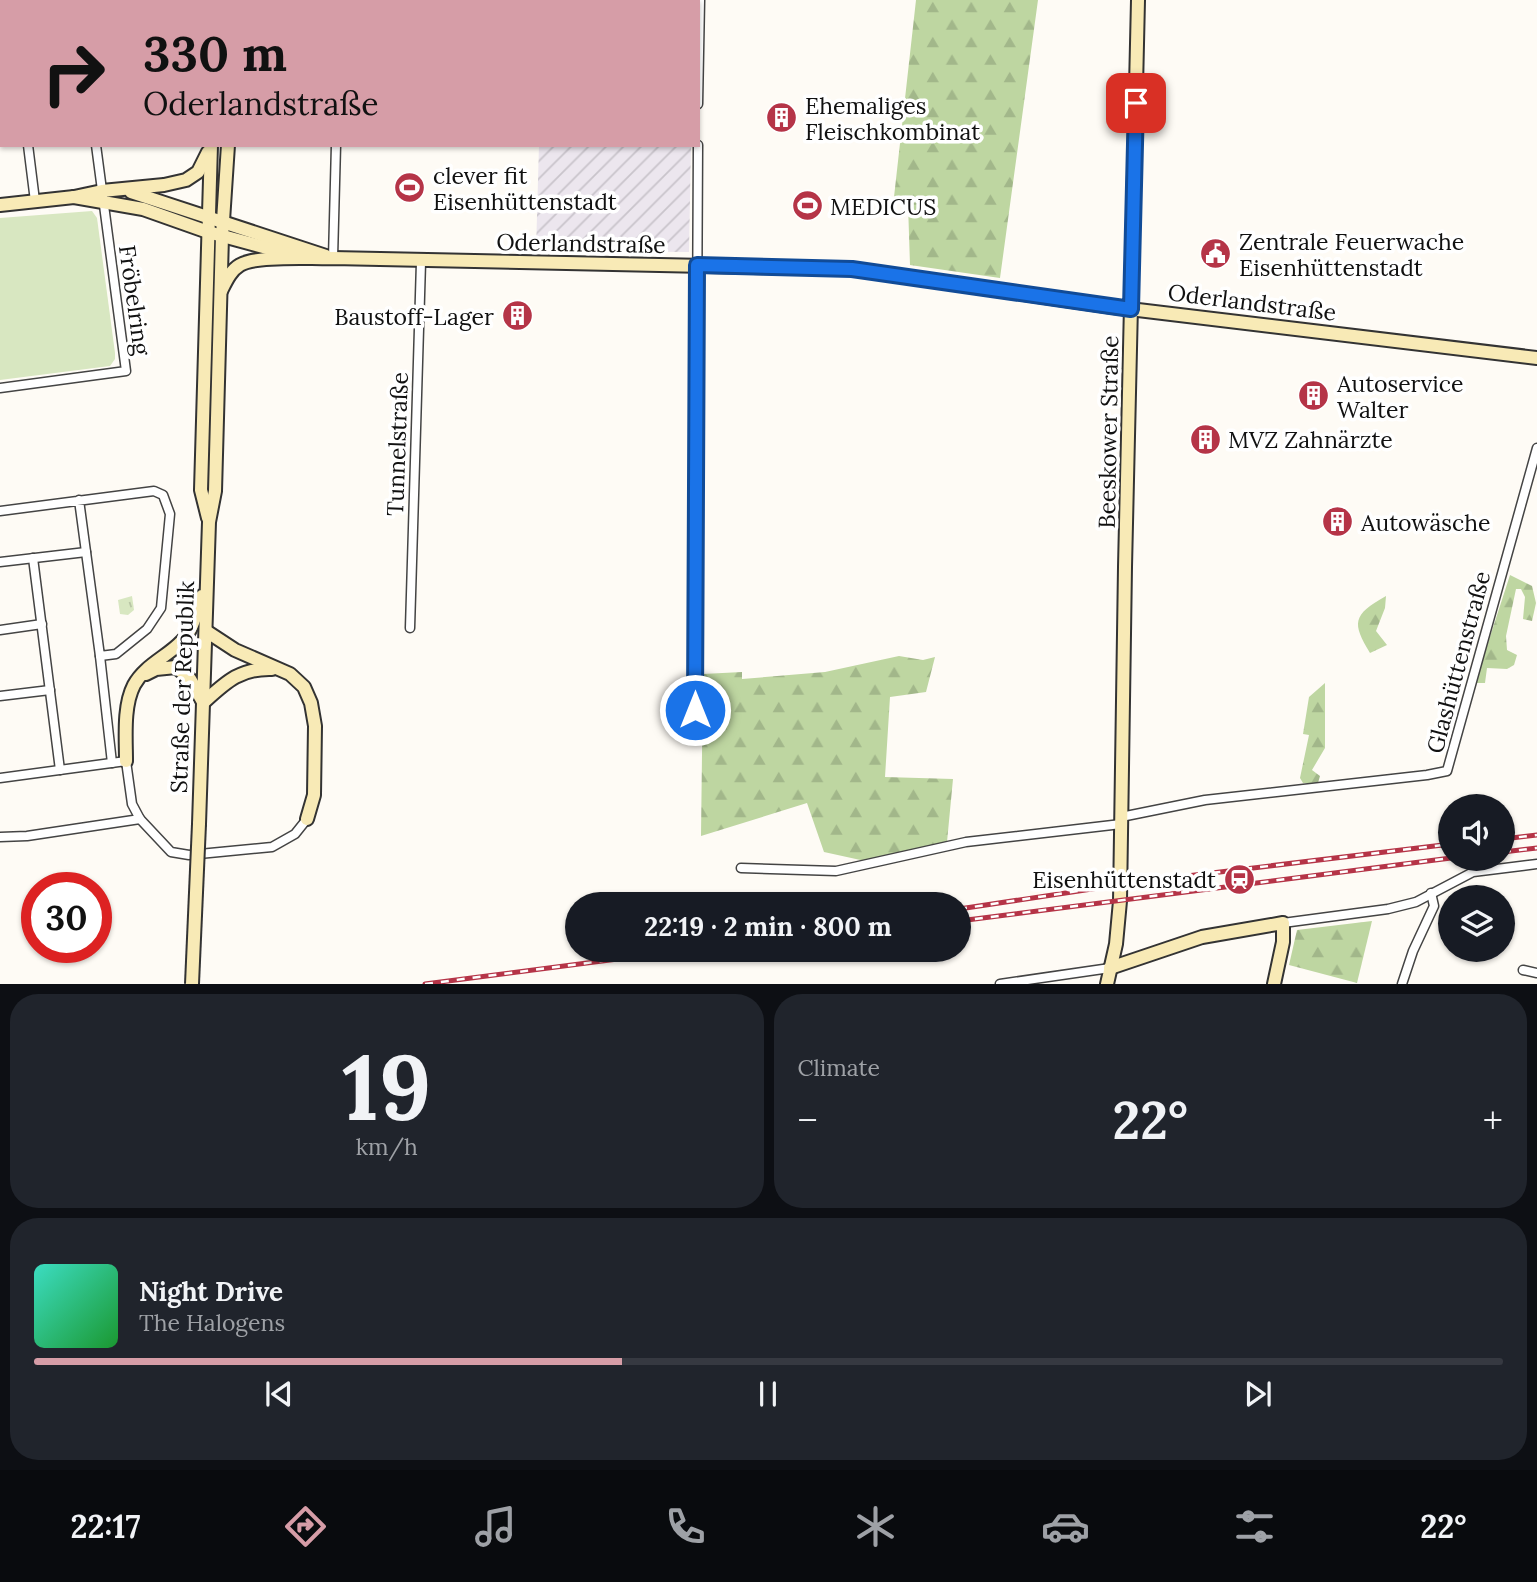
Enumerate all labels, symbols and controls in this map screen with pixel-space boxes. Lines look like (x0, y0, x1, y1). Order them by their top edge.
text: 330 m (143, 22, 287, 84)
icon: right (28, 28, 119, 119)
pin (1106, 73, 1166, 133)
text: Oderlandstraße (143, 83, 379, 124)
icon: arrive (1117, 84, 1155, 122)
place label: Ehemaliges Fleischkombinat (805, 91, 980, 146)
building icon: Ehemaliges Fleischkombinat (765, 101, 799, 135)
place label: clever fit Eisenhüttenstadt (433, 161, 617, 216)
sports icon: clever fit Eisenhüttenstadt (393, 171, 427, 205)
sports icon: MEDICUS (790, 189, 824, 223)
place label: MEDICUS (830, 192, 936, 221)
street label: Oderlandstraße (496, 227, 666, 259)
place label: Zentrale Feuerwache Eisenhüttenstadt (1239, 227, 1464, 282)
public building icon: Zentrale Feuerwache Eisenhüttenstadt (1199, 237, 1233, 271)
street label: Fröbelring (113, 243, 157, 358)
street label: Oderlandstraße (1166, 277, 1338, 327)
building icon: Baustoff-Lager (500, 299, 534, 333)
place label: Baustoff-Lager (334, 302, 494, 331)
street label: Beeskower Straße (1092, 335, 1124, 529)
place label: Autoservice Walter (1336, 369, 1463, 424)
street label: Tunnelstraße (380, 371, 414, 517)
building icon: Autoservice Walter (1297, 379, 1331, 413)
building icon: MVZ Zahnärzte (1188, 422, 1222, 456)
place label: MVZ Zahnärzte (1228, 425, 1393, 454)
building icon: Autowäsche (1321, 505, 1355, 539)
place label: Autowäsche (1360, 508, 1490, 537)
street label: Glashüttenstraße (1420, 568, 1496, 756)
street label: Straße der Republik (164, 580, 200, 794)
position arrow (658, 673, 732, 747)
map controls (1438, 794, 1515, 962)
button: sound (1438, 794, 1515, 871)
station icon: Eisenhüttenstadt (1222, 862, 1256, 896)
place label: Eisenhüttenstadt (1032, 865, 1216, 894)
speed limit sign: 30 (21, 872, 112, 963)
button: layers (1438, 885, 1515, 962)
text: 22:19 · 2 min · 800 m (644, 910, 892, 943)
text: 19 (342, 1028, 431, 1145)
text: Climate (798, 1053, 880, 1082)
text: 22° (1113, 1087, 1188, 1153)
text: − (798, 1096, 818, 1144)
text: + (1483, 1096, 1503, 1144)
text: km/h (356, 1132, 418, 1161)
text: Night Drive (139, 1275, 283, 1308)
text: The Halogens (139, 1308, 285, 1337)
icon: previous (260, 1375, 298, 1413)
icon: pause (749, 1375, 787, 1413)
icon: next (1239, 1375, 1277, 1413)
icon: directions (281, 1502, 330, 1551)
icon: music (471, 1502, 520, 1551)
icon: phone (661, 1502, 710, 1551)
icon: climate (851, 1502, 900, 1551)
icon: car (1041, 1502, 1090, 1551)
icon: filters (1230, 1502, 1279, 1551)
text: 22:17 (70, 1506, 141, 1547)
text: 22° (1420, 1506, 1467, 1547)

